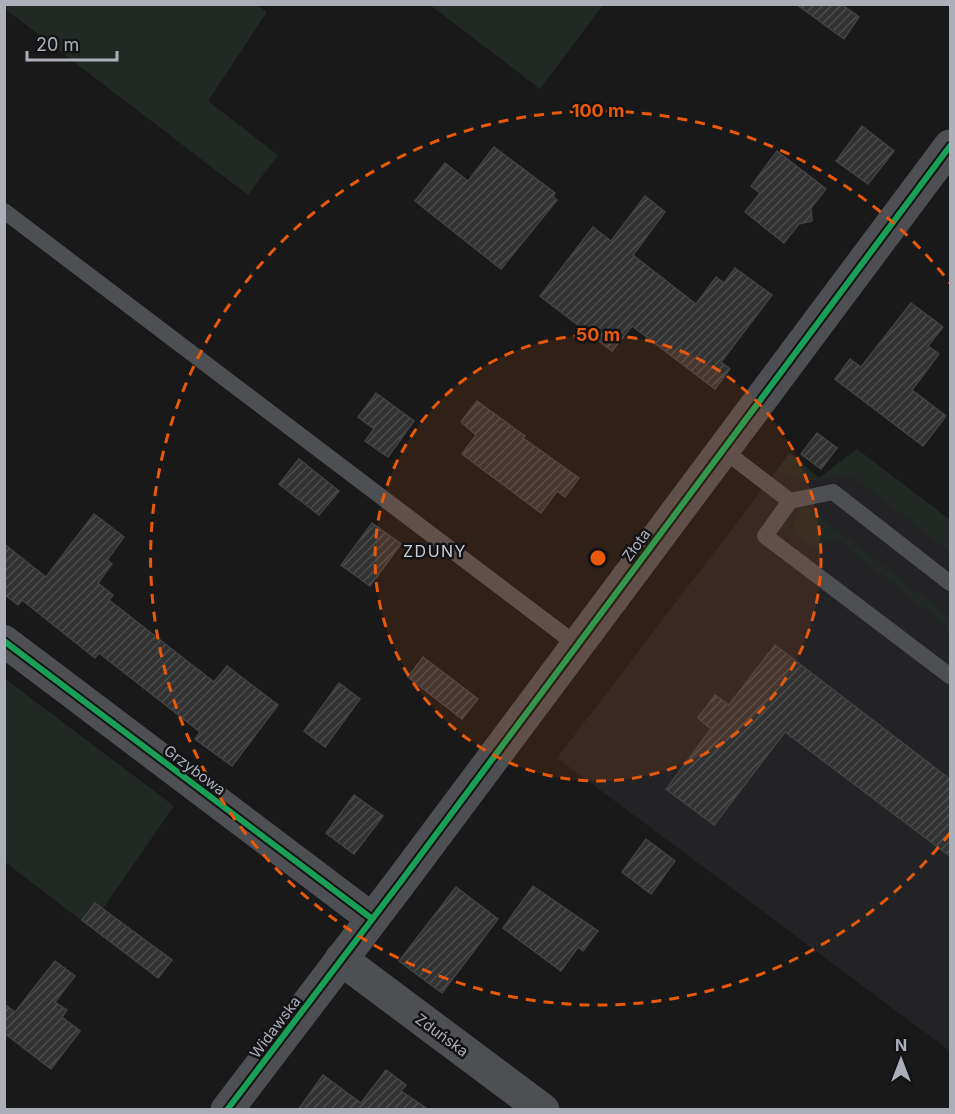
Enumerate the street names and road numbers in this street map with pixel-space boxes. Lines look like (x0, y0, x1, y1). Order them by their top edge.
street label: Złota (618, 525, 654, 565)
street label: Grzybowa (160, 741, 230, 799)
street label: Widawska (245, 992, 305, 1062)
street label: Zduńska (412, 1009, 472, 1061)

